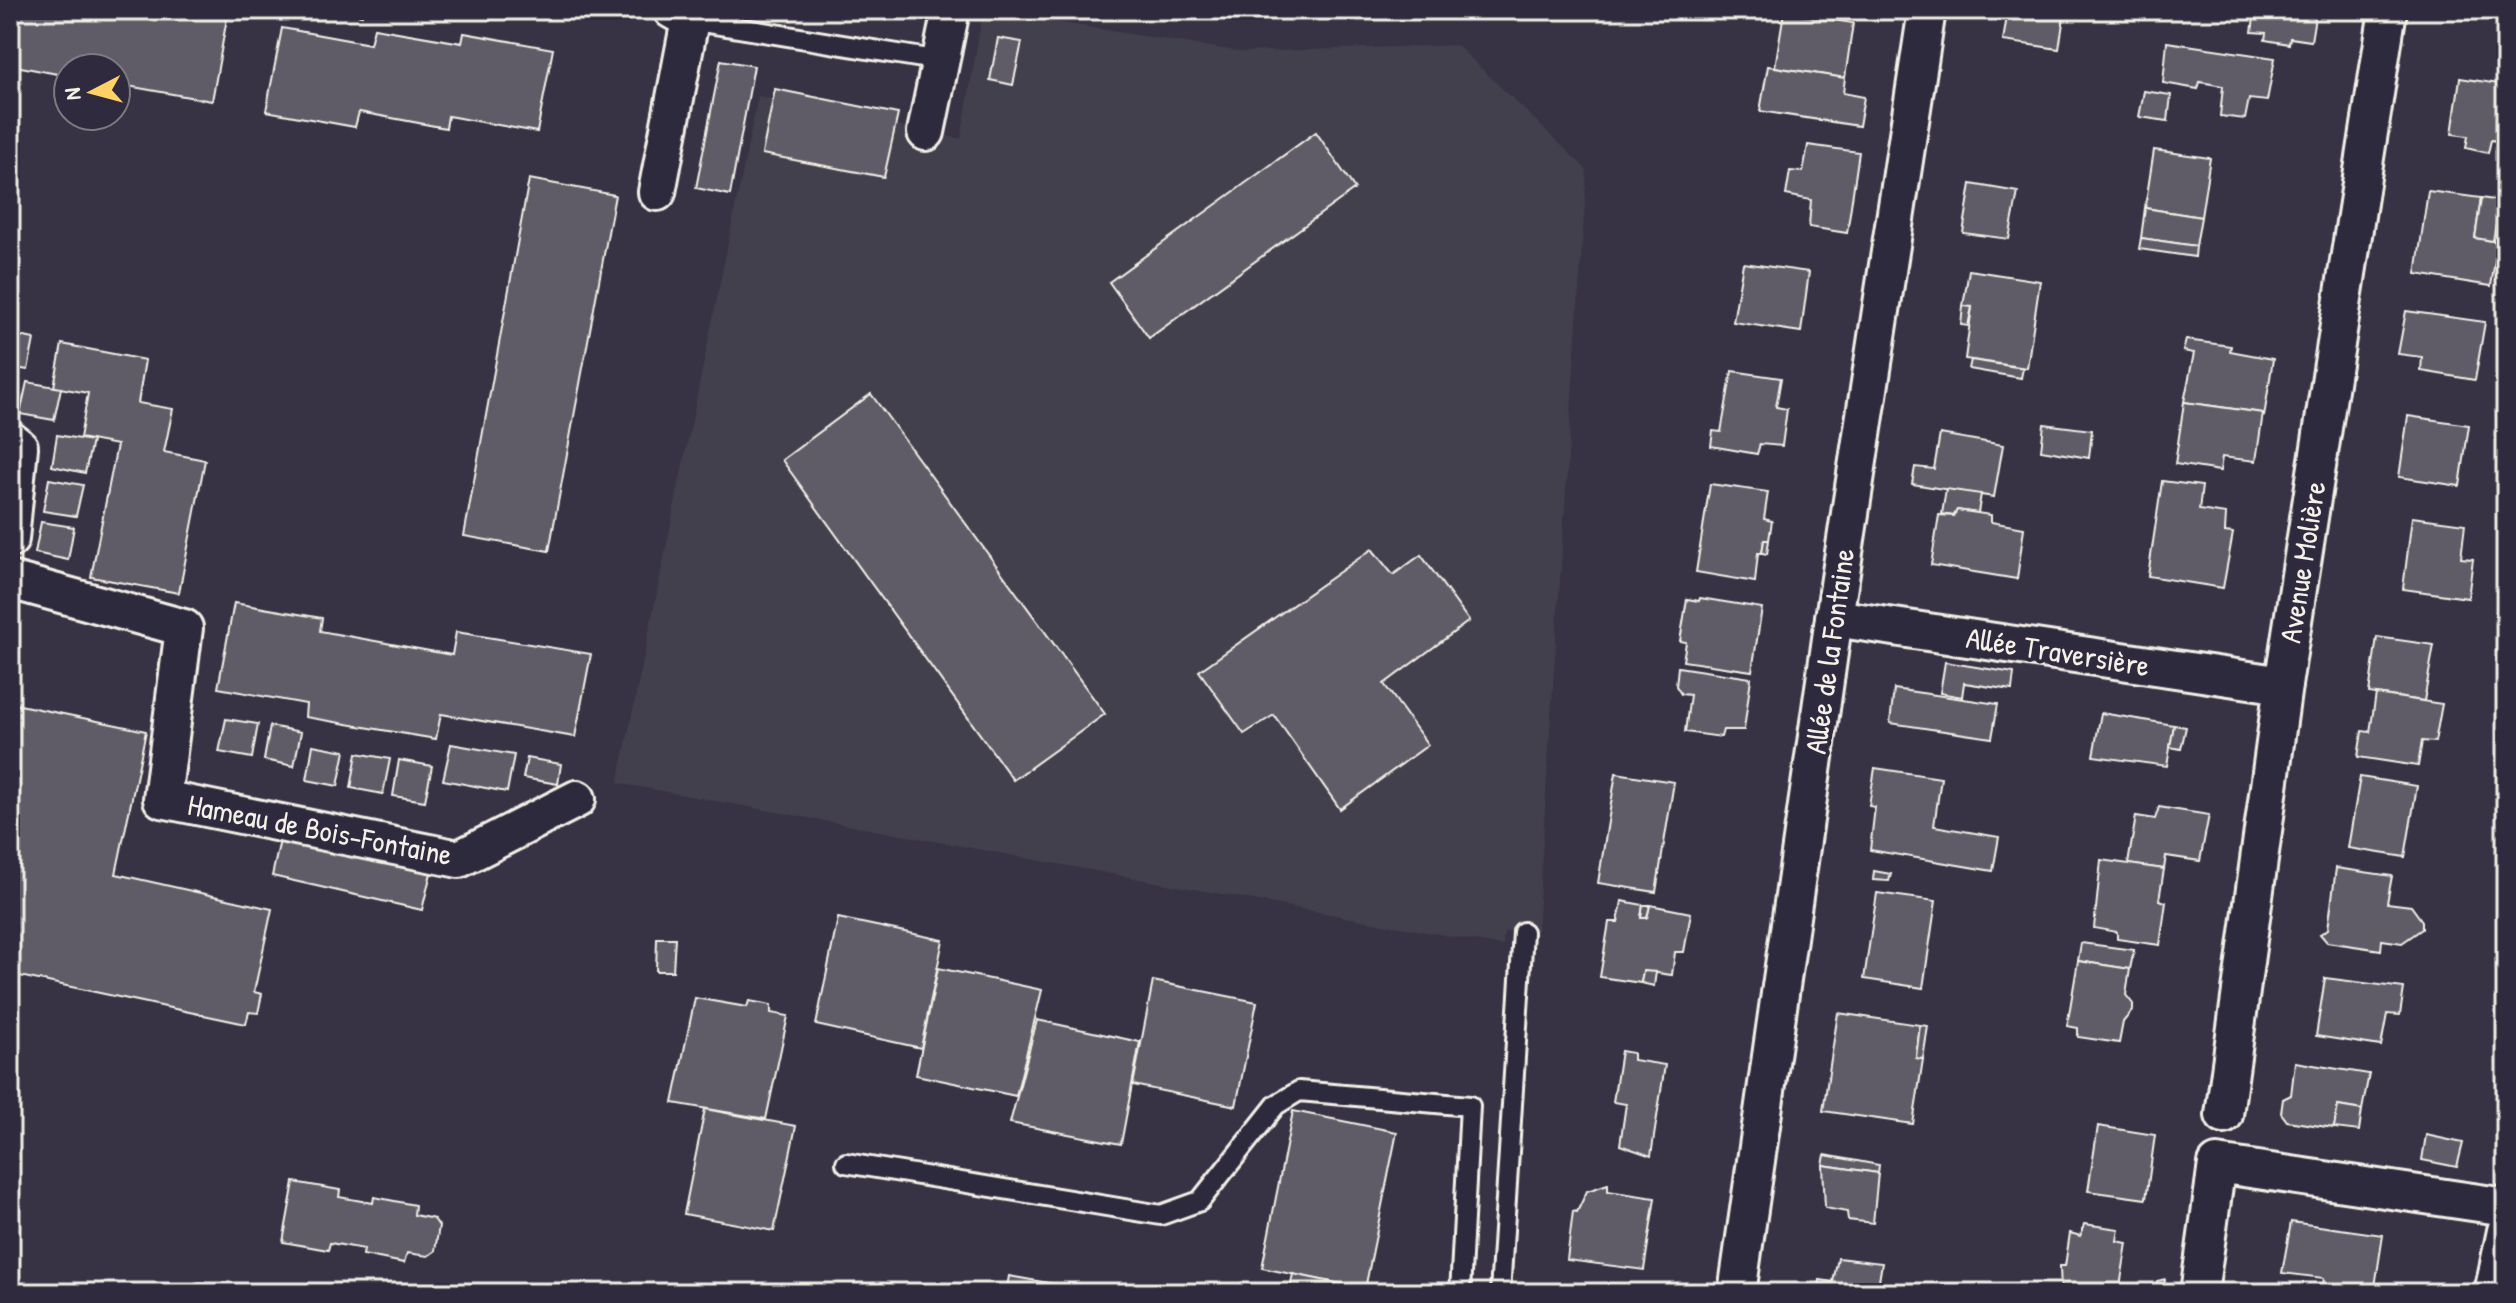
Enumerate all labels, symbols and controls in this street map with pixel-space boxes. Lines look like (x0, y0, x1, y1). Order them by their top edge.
north arrow (52, 52, 132, 132)
text: N (57, 86, 88, 101)
street label: Avenue Molière (2269, 478, 2335, 646)
street label: Allée de la Fontaine (1795, 546, 1863, 756)
street label: Allée Traversière (1964, 617, 2152, 685)
street label: Hameau de Bois-Fontaine (185, 784, 456, 874)

